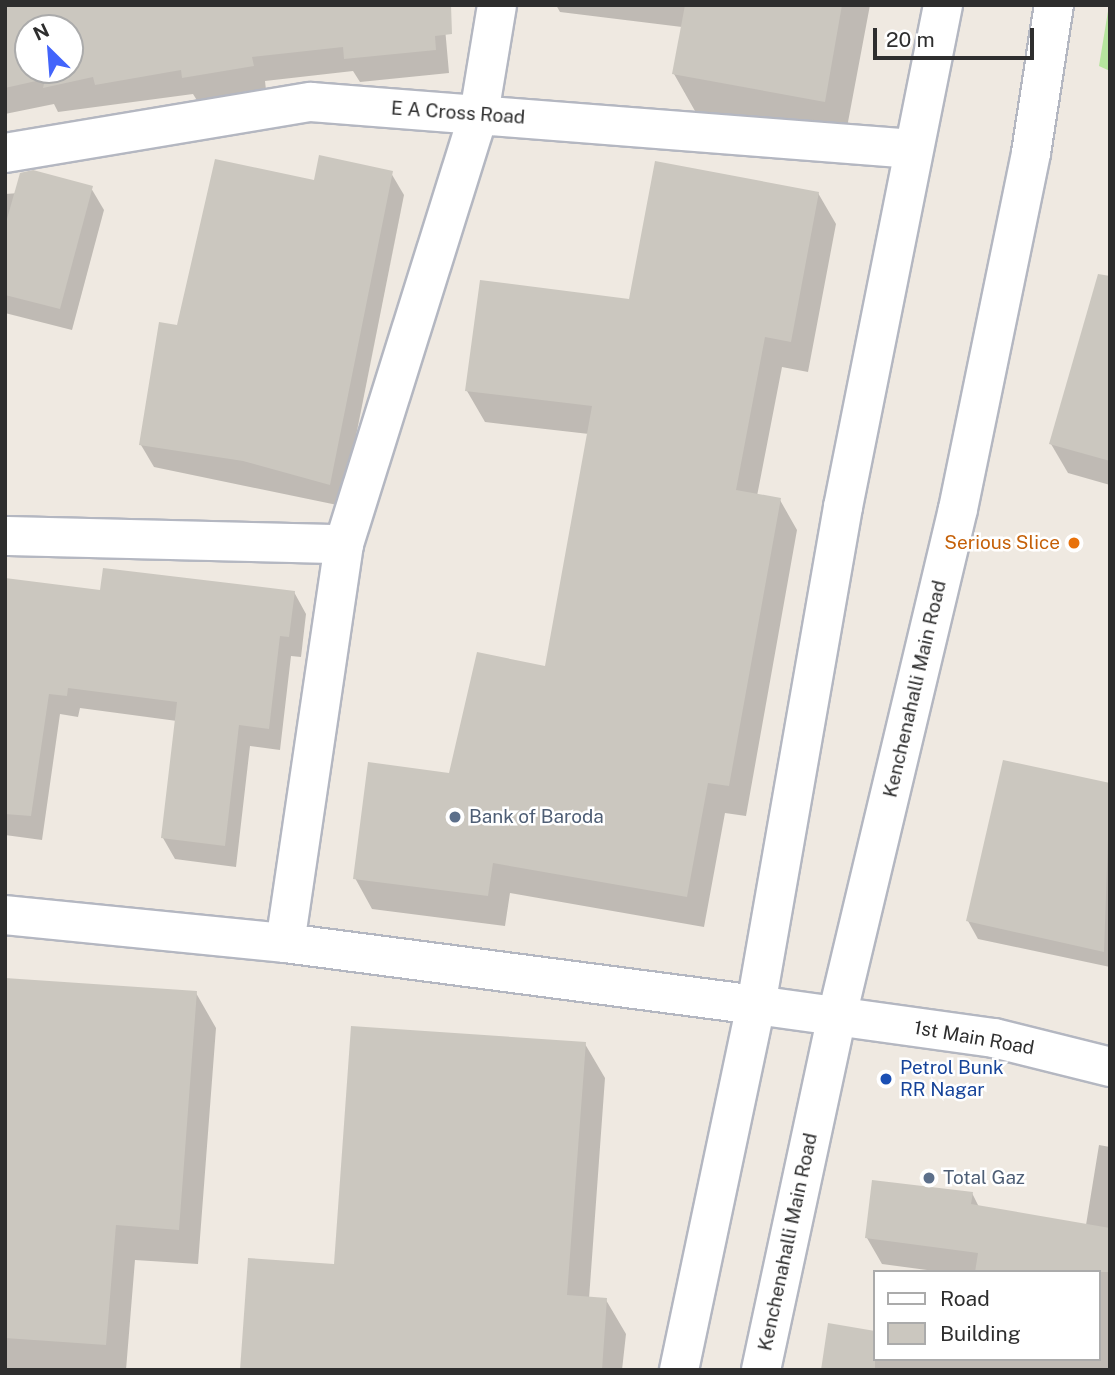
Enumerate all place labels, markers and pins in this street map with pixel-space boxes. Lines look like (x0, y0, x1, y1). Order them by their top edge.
place label: Serious Slice (944, 532, 1060, 554)
marker: Serious Slice (1066, 535, 1082, 551)
place label: Bank of Baroda (469, 806, 604, 828)
marker: Bank of Baroda (447, 809, 463, 825)
place label: Petrol Bunk RR Nagar (900, 1057, 1004, 1101)
marker: Petrol Bunk RR Nagar (878, 1071, 894, 1087)
place label: Total Gaz (943, 1167, 1025, 1189)
marker: Total Gaz (921, 1170, 937, 1186)

